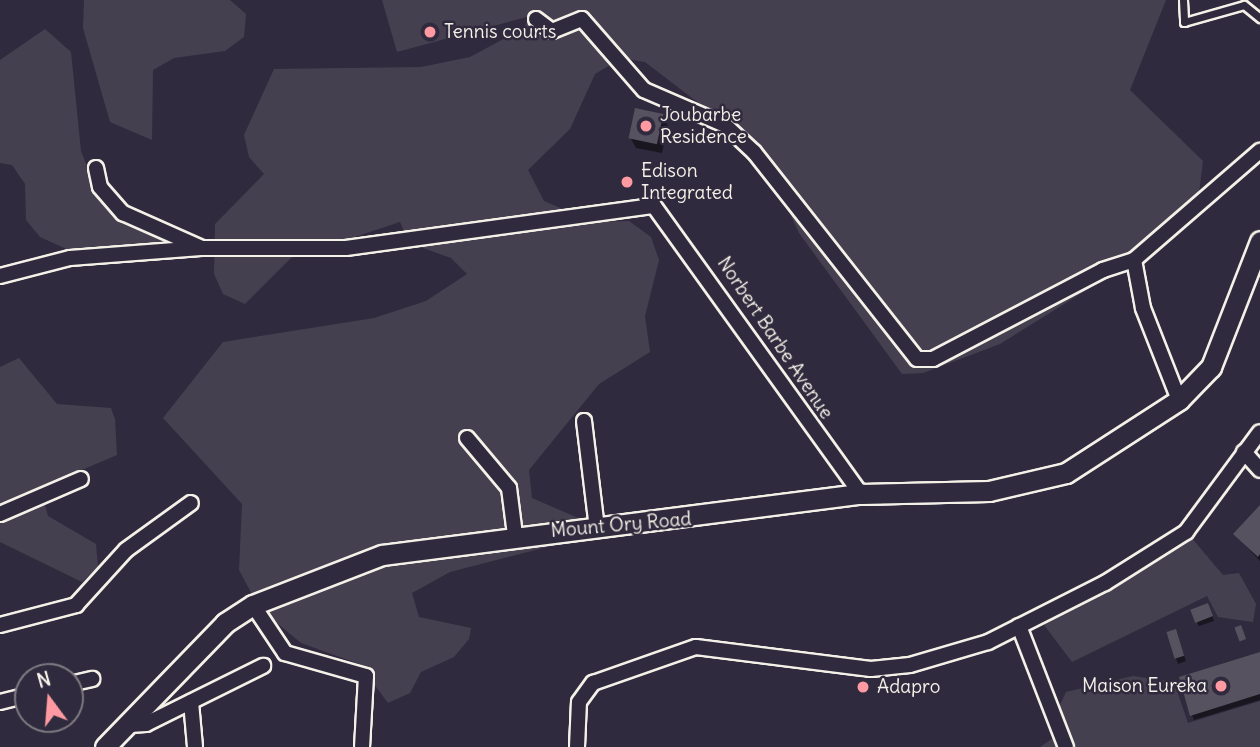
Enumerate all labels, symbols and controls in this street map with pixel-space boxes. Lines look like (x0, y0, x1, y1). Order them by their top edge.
place label: Tennis courts (444, 21, 556, 43)
marker: Tennis courts (422, 24, 438, 40)
place label: Joubarbe Residence (660, 104, 747, 148)
marker: Joubarbe Residence (638, 118, 654, 134)
place label: Edison Integrated (641, 160, 733, 204)
marker: Edison Integrated (619, 174, 635, 190)
street label: Norbert Barbe Avenue (712, 253, 838, 423)
street label: Mount Ory Road (550, 507, 692, 543)
north arrow (14, 663, 84, 733)
text: N (34, 666, 53, 693)
place label: Maison Eureka (1082, 675, 1207, 697)
place label: Adapro (877, 676, 940, 698)
marker: Maison Eureka (1213, 678, 1229, 694)
marker: Adapro (855, 679, 871, 695)

